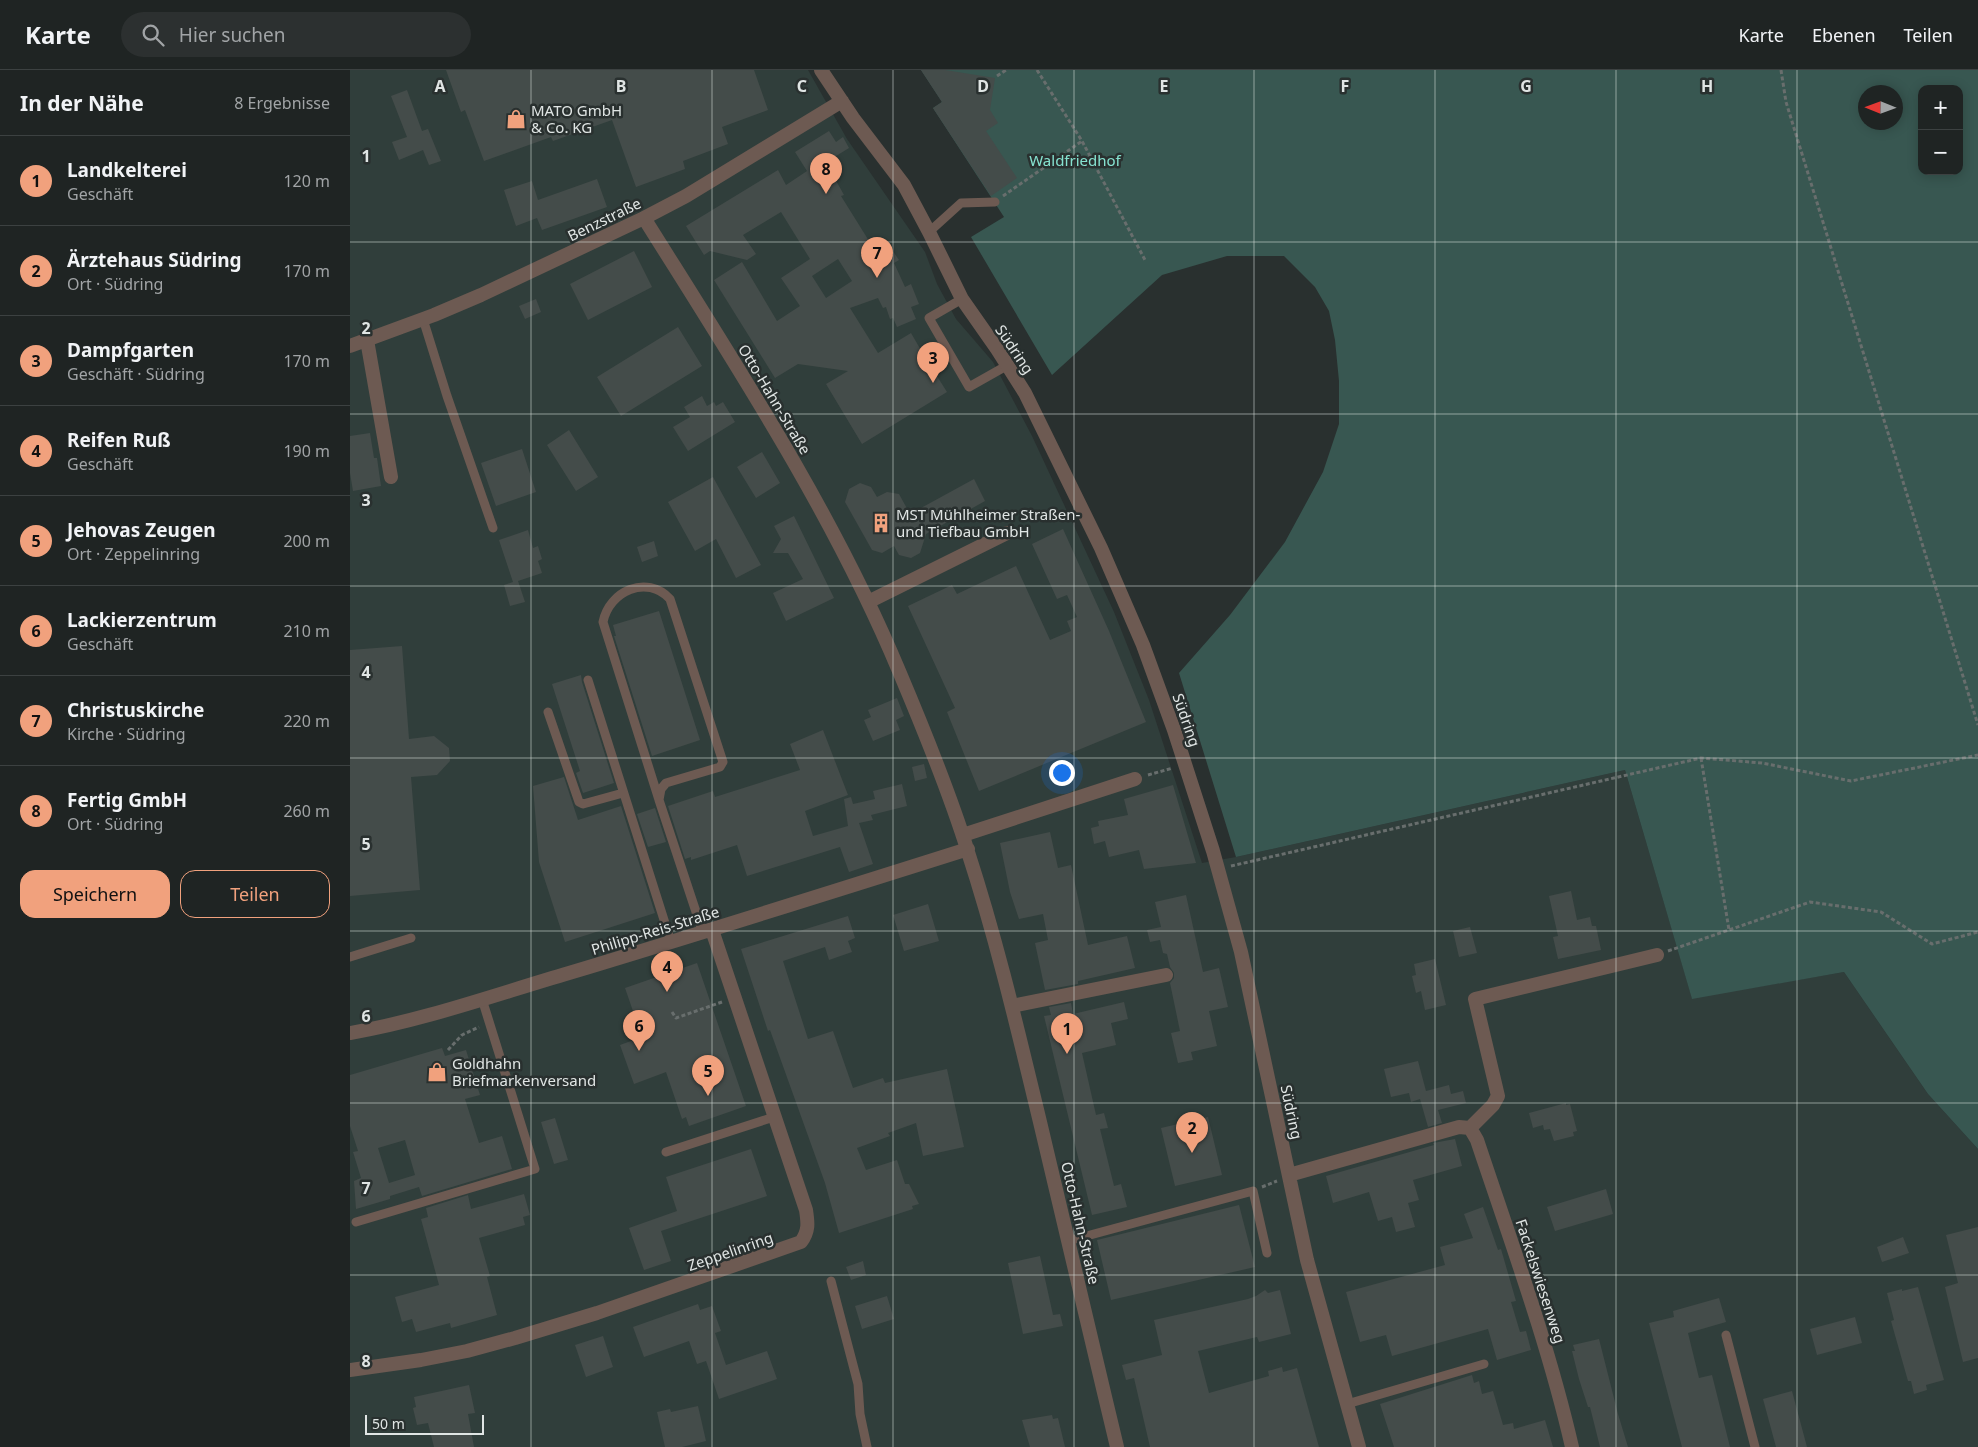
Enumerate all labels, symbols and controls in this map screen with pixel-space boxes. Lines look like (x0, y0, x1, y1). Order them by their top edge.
search box (121, 12, 471, 57)
text: Karte (25, 18, 91, 51)
icon: search (139, 21, 167, 49)
text: Hier suchen (179, 22, 285, 48)
text: Karte (1739, 23, 1784, 47)
text: Ebenen (1812, 23, 1876, 47)
text: Teilen (1904, 23, 1953, 47)
text: A (434, 75, 446, 97)
text: B (616, 75, 626, 97)
text: C (797, 75, 807, 97)
text: D (977, 75, 989, 97)
text: E (1160, 75, 1169, 97)
text: F (1341, 75, 1349, 97)
text: G (1520, 75, 1532, 97)
text: H (1701, 75, 1713, 97)
north arrow (1858, 85, 1903, 130)
map controls (1918, 85, 1963, 175)
button: + (1918, 85, 1963, 130)
text: In der Nähe (20, 89, 144, 117)
text: 8 Ergebnisse (234, 92, 330, 114)
place label: MATO GmbH & Co. KG (531, 100, 622, 137)
shop icon: MATO GmbH & Co. KG (505, 108, 527, 130)
button: − (1918, 130, 1963, 175)
text: 1 (361, 145, 371, 167)
park label: Waldfriedhof (1029, 150, 1122, 170)
pin: 8 (810, 153, 842, 194)
text: Landkelterei (67, 157, 187, 183)
text: 1 (31, 170, 41, 192)
text: 120 m (283, 170, 330, 192)
text: Geschäft (67, 183, 133, 205)
street label: Benzstraße (564, 193, 644, 245)
pin: 7 (861, 237, 893, 278)
text: Ärztehaus Südring (67, 247, 242, 273)
text: 2 (31, 260, 41, 282)
text: 170 m (283, 260, 330, 282)
text: Ort · Südring (67, 273, 163, 295)
text: 2 (361, 317, 371, 339)
street label: Südring (991, 320, 1039, 378)
text: Dampfgarten (67, 337, 194, 363)
street label: Otto-Hahn-Straße (734, 340, 816, 458)
pin: 3 (917, 342, 949, 383)
text: 3 (31, 350, 41, 372)
text: 170 m (283, 350, 330, 372)
text: Geschäft · Südring (67, 363, 205, 385)
text: Reifen Ruß (67, 427, 171, 453)
text: 4 (31, 440, 41, 462)
text: 190 m (283, 440, 330, 462)
text: Geschäft (67, 453, 133, 475)
text: 3 (361, 489, 371, 511)
place label: MST Mühlheimer Straßen- und Tiefbau GmbH (896, 504, 1080, 541)
building icon: MST Mühlheimer Straßen- und Tiefbau GmbH (870, 512, 892, 534)
text: Jehovas Zeugen (67, 517, 216, 543)
text: 5 (31, 530, 41, 552)
text: 200 m (283, 530, 330, 552)
text: Ort · Zeppelinring (67, 543, 200, 565)
text: Lackierzentrum (67, 607, 217, 633)
text: 6 (31, 620, 41, 642)
text: 210 m (283, 620, 330, 642)
text: Geschäft (67, 633, 133, 655)
text: 4 (361, 661, 371, 683)
street label: Südring (1169, 691, 1205, 749)
text: Christuskirche (67, 697, 204, 723)
text: 7 (31, 710, 41, 732)
text: 220 m (283, 710, 330, 732)
text: Kirche · Südring (67, 723, 186, 745)
your location (1049, 760, 1075, 786)
text: Fertig GmbH (67, 787, 187, 813)
text: 8 (31, 800, 41, 822)
text: 260 m (283, 800, 330, 822)
text: Ort · Südring (67, 813, 163, 835)
text: 5 (361, 833, 371, 855)
button: Speichern (20, 870, 170, 918)
button: Teilen (180, 870, 330, 918)
street label: Philipp-Reis-Straße (589, 901, 721, 959)
pin: 4 (651, 951, 683, 992)
text: 6 (361, 1005, 371, 1027)
pin: 6 (623, 1010, 655, 1051)
pin: 1 (1051, 1013, 1083, 1054)
place label: Goldhahn Briefmarkenversand (452, 1053, 596, 1090)
pin: 5 (692, 1055, 724, 1096)
shop icon: Goldhahn Briefmarkenversand (426, 1061, 448, 1083)
street label: Südring (1276, 1083, 1308, 1141)
pin: 2 (1176, 1112, 1208, 1153)
street label: Otto-Hahn-Straße (1057, 1160, 1105, 1286)
text: 7 (361, 1177, 371, 1199)
street label: Fackelswiesenweg (1511, 1216, 1571, 1346)
street label: Zeppelinring (684, 1227, 776, 1275)
text: 8 (361, 1350, 371, 1372)
scale bar (365, 1412, 484, 1435)
text: 50 m (372, 1414, 405, 1433)

